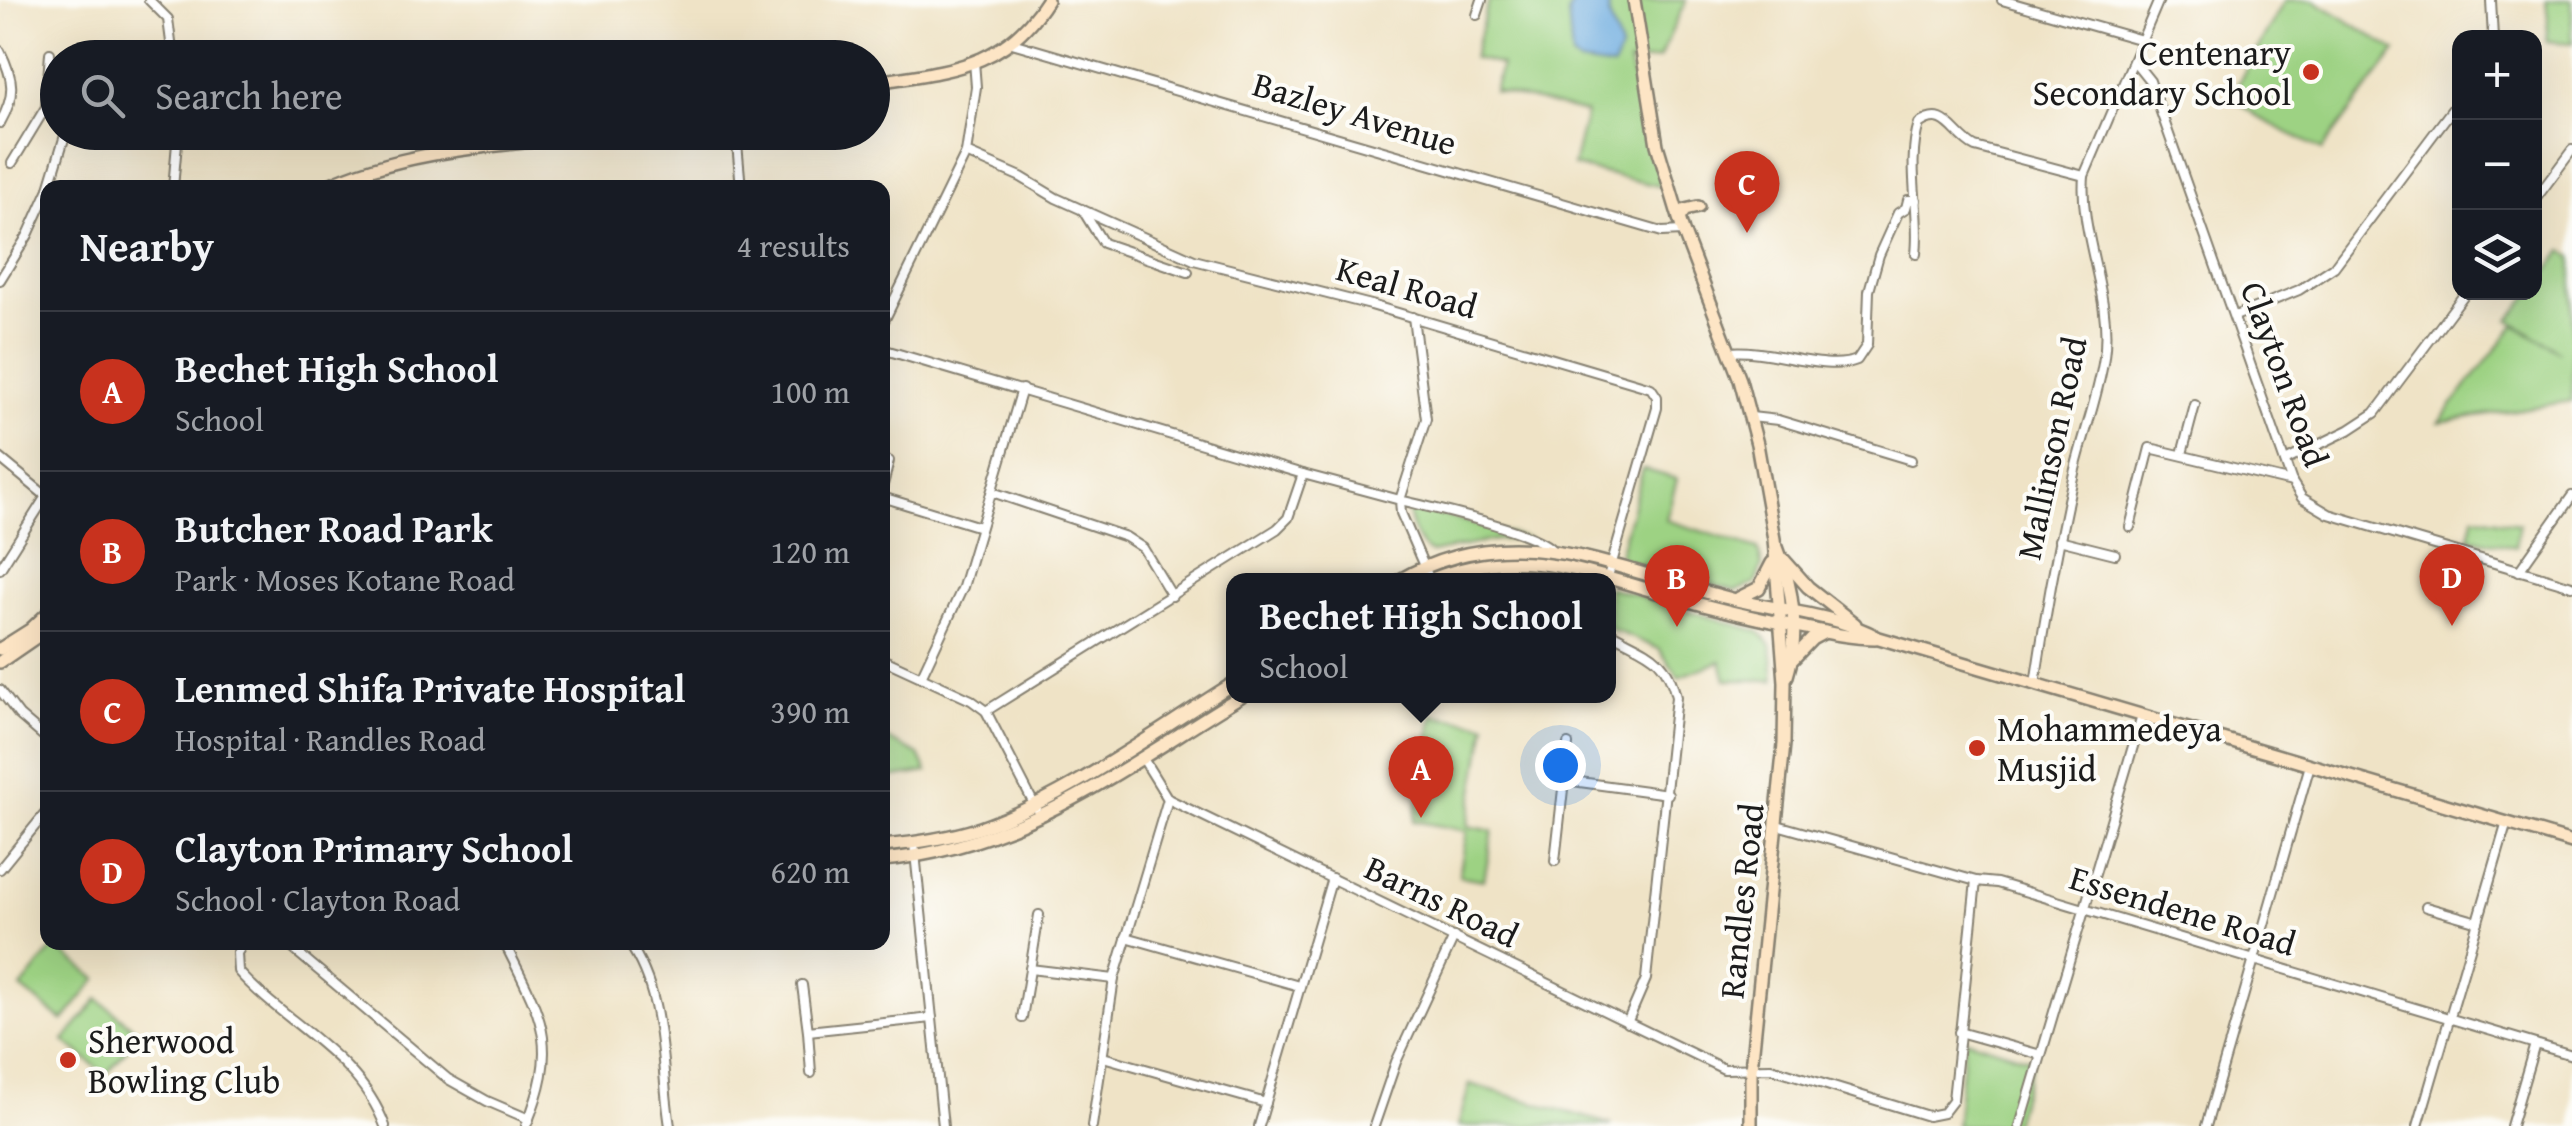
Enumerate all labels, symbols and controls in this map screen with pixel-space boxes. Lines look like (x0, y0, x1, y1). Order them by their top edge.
place label: Centenary Secondary School (2032, 27, 2292, 118)
map controls (2452, 30, 2542, 300)
button: + (2452, 30, 2542, 120)
search box (40, 40, 890, 150)
street label: Bazley Avenue (1247, 58, 1463, 168)
marker: Centenary Secondary School (2300, 61, 2322, 83)
text: Search here (155, 67, 343, 123)
icon: search (75, 68, 130, 123)
button: − (2452, 120, 2542, 210)
pin: C (1714, 150, 1780, 233)
button: layers (2452, 210, 2542, 300)
text: Nearby (80, 215, 214, 276)
text: 4 results (737, 222, 850, 269)
street label: Keal Road (1331, 243, 1484, 332)
street label: Clayton Road (2228, 274, 2342, 474)
street label: Mallinson Road (2002, 332, 2100, 564)
text: Bechet High School (175, 340, 499, 396)
text: A (102, 368, 123, 415)
text: 100 m (771, 368, 850, 415)
text: School (175, 396, 264, 443)
text: Butcher Road Park (175, 500, 493, 556)
text: B (103, 528, 122, 575)
text: 120 m (771, 528, 850, 575)
pin: B (1644, 544, 1710, 627)
pin: D (2420, 544, 2484, 626)
text: Park · Moses Kotane Road (175, 556, 515, 603)
popup (1226, 573, 1616, 703)
text: Bechet High School (1259, 587, 1583, 643)
text: School (1259, 643, 1348, 690)
text: Lenmed Shifa Private Hospital (175, 660, 685, 716)
text: C (103, 688, 122, 735)
text: 390 m (771, 688, 850, 735)
place label: Mohammedeya Musjid (1997, 703, 2222, 794)
text: Hospital · Randles Road (175, 716, 486, 763)
pin: A (1388, 736, 1454, 818)
marker: Mohammedeya Musjid (1966, 737, 1988, 759)
your location (1535, 740, 1586, 791)
street label: Randles Road (1705, 801, 1777, 1001)
text: Clayton Primary School (175, 820, 573, 876)
street label: Barns Road (1357, 842, 1528, 960)
text: D (102, 848, 123, 895)
text: 620 m (771, 848, 850, 895)
street label: Essendene Road (2064, 851, 2302, 969)
text: School · Clayton Road (175, 876, 460, 923)
place label: Sherwood Bowling Club (88, 1015, 280, 1106)
marker: Sherwood Bowling Club (57, 1049, 79, 1071)

